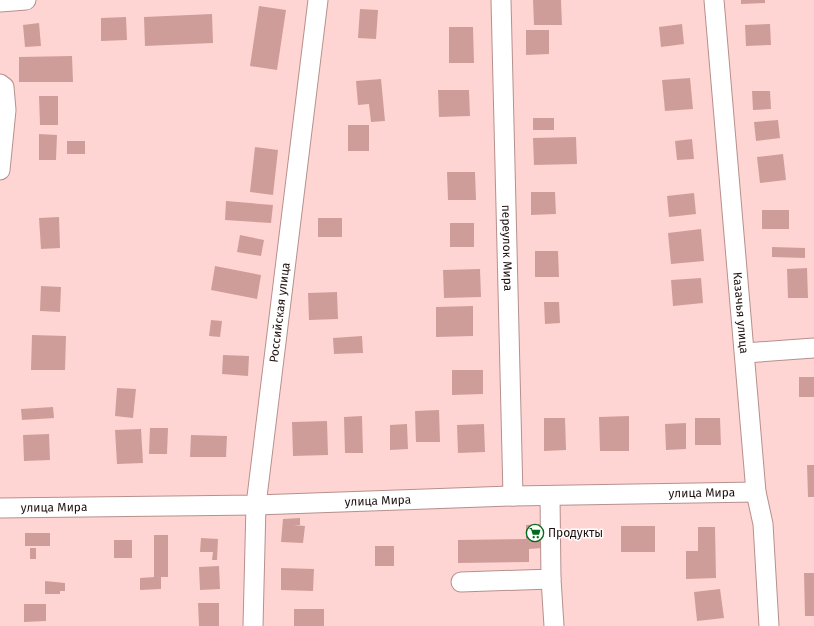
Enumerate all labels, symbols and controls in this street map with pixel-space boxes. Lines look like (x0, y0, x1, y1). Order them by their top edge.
street label: переулок Мира (499, 205, 515, 291)
street label: Российская улица (267, 262, 293, 363)
street label: Казачья улица (730, 271, 751, 354)
street label: улица Мира (668, 485, 735, 500)
street label: улица Мира (344, 493, 412, 509)
street label: улица Мира (21, 500, 87, 515)
supermarket icon: Продукты (525, 523, 545, 543)
place label: Продукты (548, 526, 603, 540)

